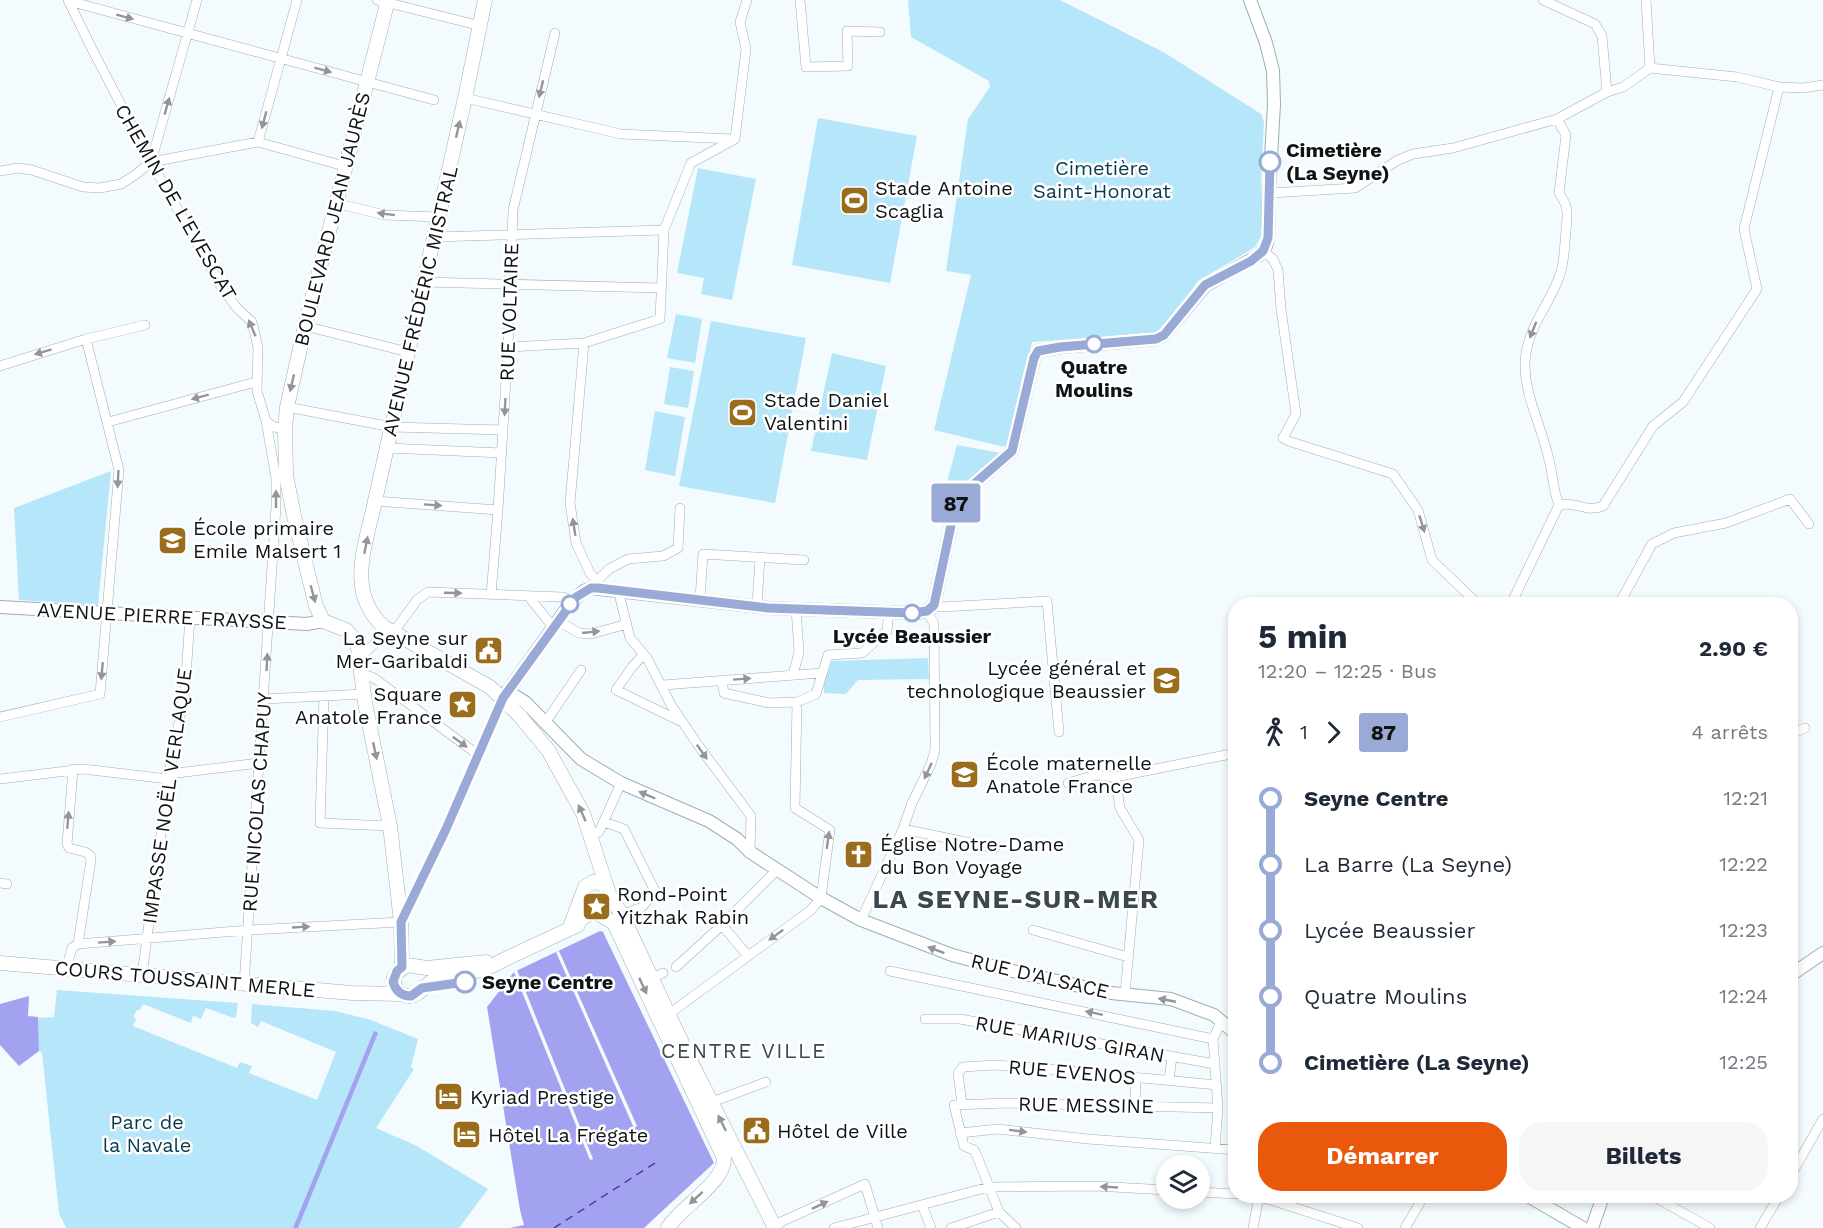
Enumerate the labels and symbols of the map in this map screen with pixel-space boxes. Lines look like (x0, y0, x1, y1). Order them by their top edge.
one-way arrow (116, 12, 135, 22)
one-way arrow (314, 65, 332, 75)
one-way arrow (536, 80, 546, 99)
street label: BOULEVARD JEAN JAURÈS (289, 90, 375, 348)
one-way arrow (163, 97, 172, 115)
street label: CHEMIN DE L'EVESCAT (110, 100, 242, 304)
one-way arrow (259, 111, 268, 129)
one-way arrow (454, 120, 464, 138)
place label: Cimetière (La Seyne) (1286, 138, 1389, 185)
marker: Cimetière (La Seyne) (1259, 151, 1281, 173)
park label: Cimetière Saint-Honorat (1033, 156, 1172, 203)
street label: AVENUE FRÉDÉRIC MISTRAL (377, 163, 463, 439)
place label: Stade Antoine Scaglia (875, 176, 1013, 223)
sports icon: Stade Antoine Scaglia (838, 184, 870, 216)
one-way arrow (376, 209, 395, 219)
street label: RUE VOLTAIRE (495, 242, 523, 382)
one-way arrow (247, 318, 257, 336)
one-way arrow (1528, 321, 1537, 339)
marker: Quatre Moulins (1085, 335, 1103, 353)
one-way arrow (34, 348, 52, 357)
place label: Quatre Moulins (1055, 355, 1133, 402)
one-way arrow (287, 374, 297, 392)
place label: Stade Daniel Valentini (764, 388, 889, 435)
one-way arrow (191, 393, 209, 402)
sports icon: Stade Daniel Valentini (727, 396, 759, 428)
one-way arrow (500, 398, 509, 417)
one-way arrow (114, 469, 123, 488)
line badge: 87 (929, 484, 983, 522)
one-way arrow (271, 490, 281, 509)
one-way arrow (424, 501, 443, 510)
one-way arrow (1418, 515, 1427, 533)
place label: École primaire Emile Malsert 1 (193, 516, 341, 563)
one-way arrow (569, 517, 578, 536)
school or university icon: École primaire Emile Malsert 1 (156, 524, 188, 556)
one-way arrow (362, 535, 371, 554)
one-way arrow (309, 585, 318, 603)
one-way arrow (444, 589, 463, 598)
unlabelled marker (561, 595, 579, 613)
street label: AVENUE PIERRE FRAYSSE (37, 597, 287, 635)
marker: Lycée Beaussier (903, 604, 921, 622)
place label: Lycée Beaussier (833, 624, 992, 648)
place label: La Seyne sur Mer-Garibaldi (336, 626, 468, 673)
one-way arrow (582, 627, 601, 637)
public building icon: La Seyne sur Mer-Garibaldi (473, 634, 505, 666)
one-way arrow (262, 652, 271, 671)
place label: Lycée général et technologique Beaussier (906, 656, 1147, 703)
one-way arrow (97, 662, 107, 681)
school or university icon: Lycée général et technologique Beaussier (1151, 664, 1183, 696)
street label: IMPASSE NOËL VERLAQUE (137, 667, 197, 925)
one-way arrow (733, 675, 752, 684)
place label: Square Anatole France (295, 682, 442, 729)
place icon: Square Anatole France (447, 689, 479, 721)
street label: RUE NICOLAS CHAPUY (237, 691, 277, 913)
one-way arrow (452, 736, 468, 748)
one-way arrow (371, 742, 380, 761)
one-way arrow (696, 744, 708, 759)
place label: École maternelle Anatole France (986, 751, 1152, 798)
school or university icon: École maternelle Anatole France (949, 759, 981, 791)
one-way arrow (923, 763, 932, 780)
one-way arrow (638, 789, 656, 799)
one-way arrow (577, 804, 587, 822)
one-way arrow (63, 810, 73, 829)
one-way arrow (824, 831, 833, 850)
place label: Église Notre-Dame du Bon Voyage (880, 832, 1064, 879)
church icon: Église Notre-Dame du Bon Voyage (843, 839, 875, 871)
place label: Rond-Point Yitzhak Rabin (617, 882, 749, 929)
district label: LA SEYNE-SUR-MER (873, 884, 1159, 914)
place icon: Rond-Point Yitzhak Rabin (580, 890, 612, 922)
one-way arrow (292, 922, 311, 931)
one-way arrow (768, 929, 784, 941)
one-way arrow (98, 937, 117, 946)
one-way arrow (927, 944, 945, 954)
street label: RUE D'ALSACE (969, 948, 1111, 1004)
street label: COURS TOUSSAINT MERLE (54, 956, 316, 1002)
place label: Seyne Centre (482, 970, 613, 994)
marker: Seyne Centre (454, 971, 476, 993)
one-way arrow (639, 977, 648, 994)
one-way arrow (1158, 995, 1177, 1004)
one-way arrow (1085, 1008, 1103, 1018)
street label: RUE MARIUS GIRAN (973, 1011, 1167, 1067)
district label: CENTRE VILLE (661, 1038, 827, 1063)
street label: RUE EVENOS (1007, 1054, 1137, 1090)
hotel icon: Kyriad Prestige (433, 1081, 465, 1113)
place label: Kyriad Prestige (470, 1085, 615, 1109)
street label: RUE MESSINE (1018, 1092, 1154, 1118)
park label: Parc de la Navale (103, 1110, 191, 1157)
one-way arrow (718, 1115, 727, 1132)
public building icon: Hôtel de Ville (740, 1115, 772, 1147)
hotel icon: Hôtel La Frégate (451, 1119, 483, 1151)
place label: Hôtel de Ville (777, 1119, 908, 1143)
place label: Hôtel La Frégate (488, 1123, 648, 1147)
one-way arrow (1009, 1127, 1028, 1136)
one-way arrow (1099, 1182, 1118, 1191)
one-way arrow (688, 1191, 703, 1205)
one-way arrow (811, 1200, 828, 1209)

